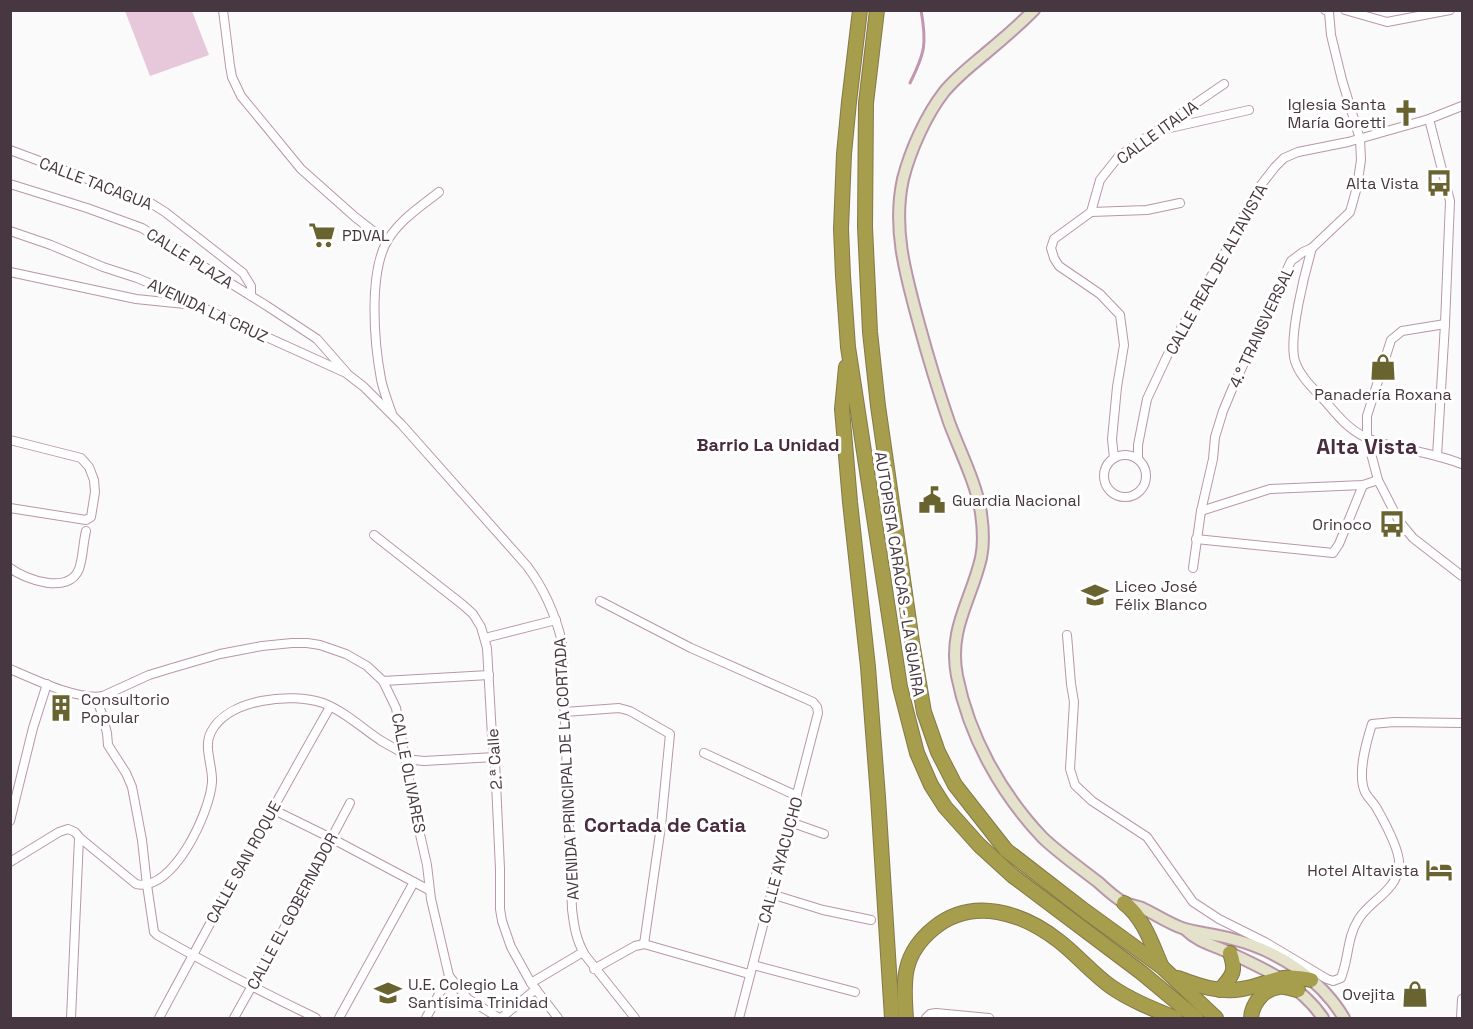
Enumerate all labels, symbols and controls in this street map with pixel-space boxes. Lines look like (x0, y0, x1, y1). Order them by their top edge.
place label: Iglesia Santa María Goretti (1288, 94, 1386, 133)
street label: CALLE ITALIA (1112, 96, 1202, 169)
church icon: Iglesia Santa María Goretti (1391, 98, 1421, 128)
street label: CALLE TACAGUA (36, 152, 155, 215)
bus stop icon: Alta Vista (1424, 168, 1454, 198)
place label: Alta Vista (1346, 173, 1419, 194)
street label: CALLE REAL DE ALTAVISTA (1161, 180, 1272, 358)
supermarket icon: PDVAL (307, 220, 337, 250)
street label: CALLE PLAZA (142, 223, 237, 293)
place label: PDVAL (342, 225, 390, 246)
street label: 4.° TRANSVERSAL (1224, 263, 1299, 391)
street label: AVENIDA LA CRUZ (144, 273, 271, 347)
shop icon: Panadería Roxana (1368, 352, 1398, 382)
place label: Panadería Roxana (1314, 384, 1452, 405)
district label: Alta Vista (1316, 432, 1418, 460)
district label: Barrio La Unidad (697, 433, 839, 456)
street label: AUTOPISTA CARACAS - LA GUAIRA (870, 450, 929, 698)
public building icon: Guardia Nacional (917, 485, 947, 515)
place label: Guardia Nacional (952, 490, 1081, 511)
bus stop icon: Orinoco (1377, 509, 1407, 539)
place label: Orinoco (1312, 514, 1372, 535)
place label: Liceo José Félix Blanco (1115, 576, 1207, 615)
school or university icon: Liceo José Félix Blanco (1080, 580, 1110, 610)
street label: AVENIDA PRINCIPAL DE LA CORTADA (549, 637, 584, 901)
place label: Consultorio Popular (81, 689, 170, 728)
building icon: Consultorio Popular (46, 693, 76, 723)
street label: CALLE OLIVARES (387, 711, 431, 835)
street label: 2.ª Calle (482, 728, 507, 790)
street label: CALLE AYACUCHO (753, 794, 807, 926)
street label: CALLE SAN ROQUE (201, 797, 286, 927)
district label: Cortada de Catia (584, 812, 746, 838)
street label: CALLE EL GOBERNADOR (242, 829, 343, 993)
hotel icon: Hotel Altavista (1424, 855, 1454, 885)
place label: Hotel Altavista (1307, 860, 1419, 881)
place label: U.E. Colegio La Santísima Trinidad (408, 974, 548, 1013)
school or university icon: U.E. Colegio La Santísima Trinidad (373, 978, 403, 1008)
shop icon: Ovejita (1400, 979, 1430, 1009)
place label: Ovejita (1342, 984, 1395, 1005)

